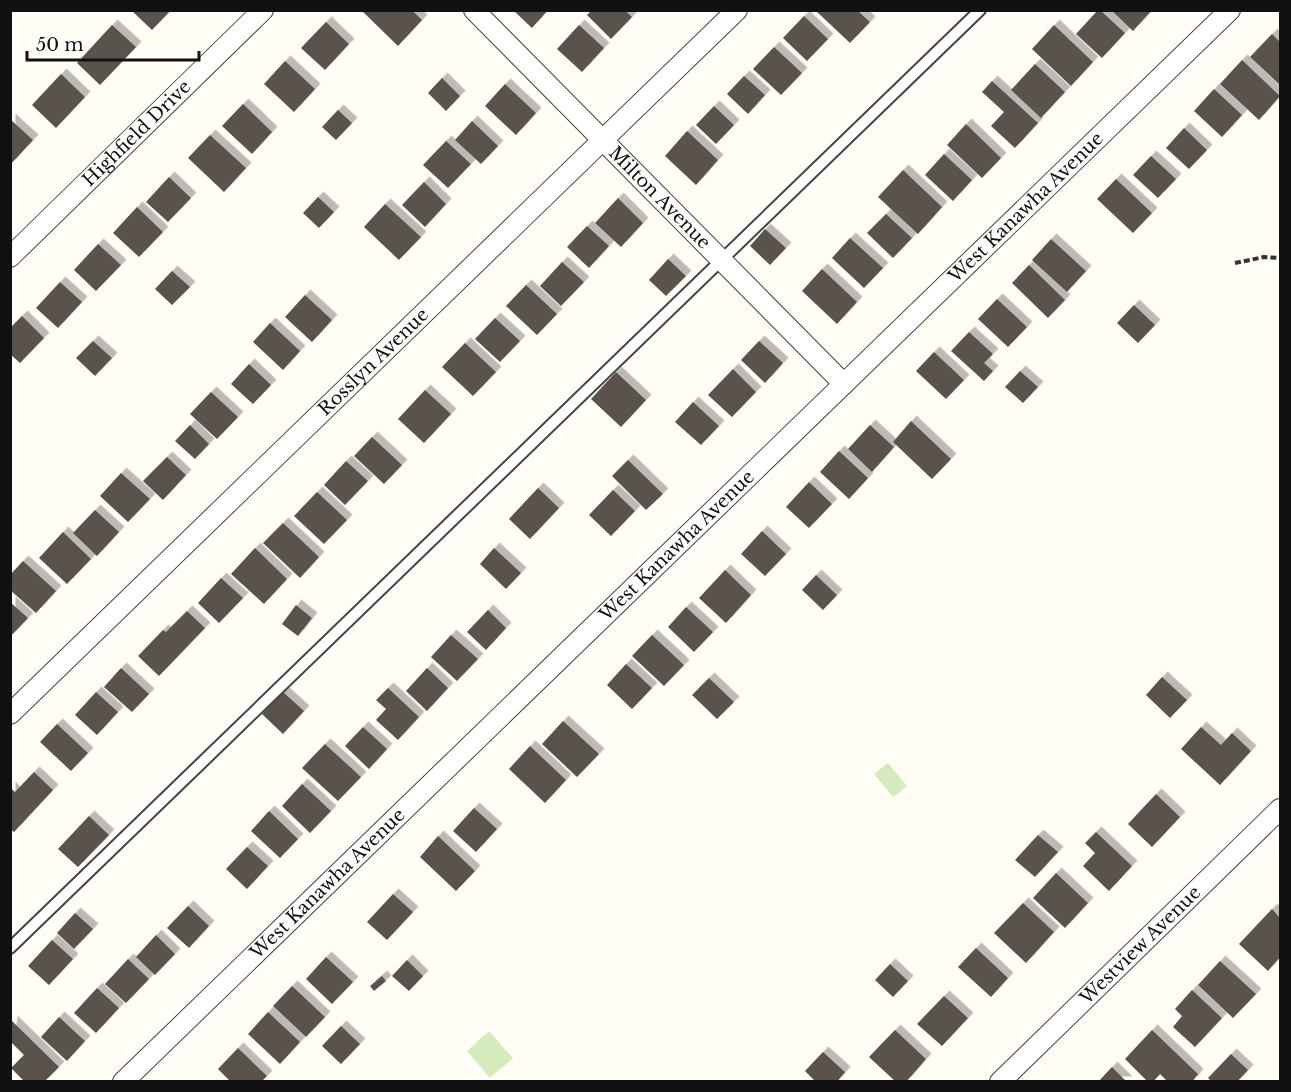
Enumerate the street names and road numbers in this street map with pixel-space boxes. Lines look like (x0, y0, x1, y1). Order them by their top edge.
street label: Highfield Drive (78, 76, 195, 191)
street label: West Kanawha Avenue (943, 128, 1108, 288)
street label: Milton Avenue (604, 142, 715, 254)
street label: Rosslyn Avenue (314, 304, 433, 420)
street label: West Kanawha Avenue (594, 466, 759, 626)
street label: West Kanawha Avenue (245, 804, 410, 964)
street label: Westview Avenue (1075, 881, 1205, 1010)

